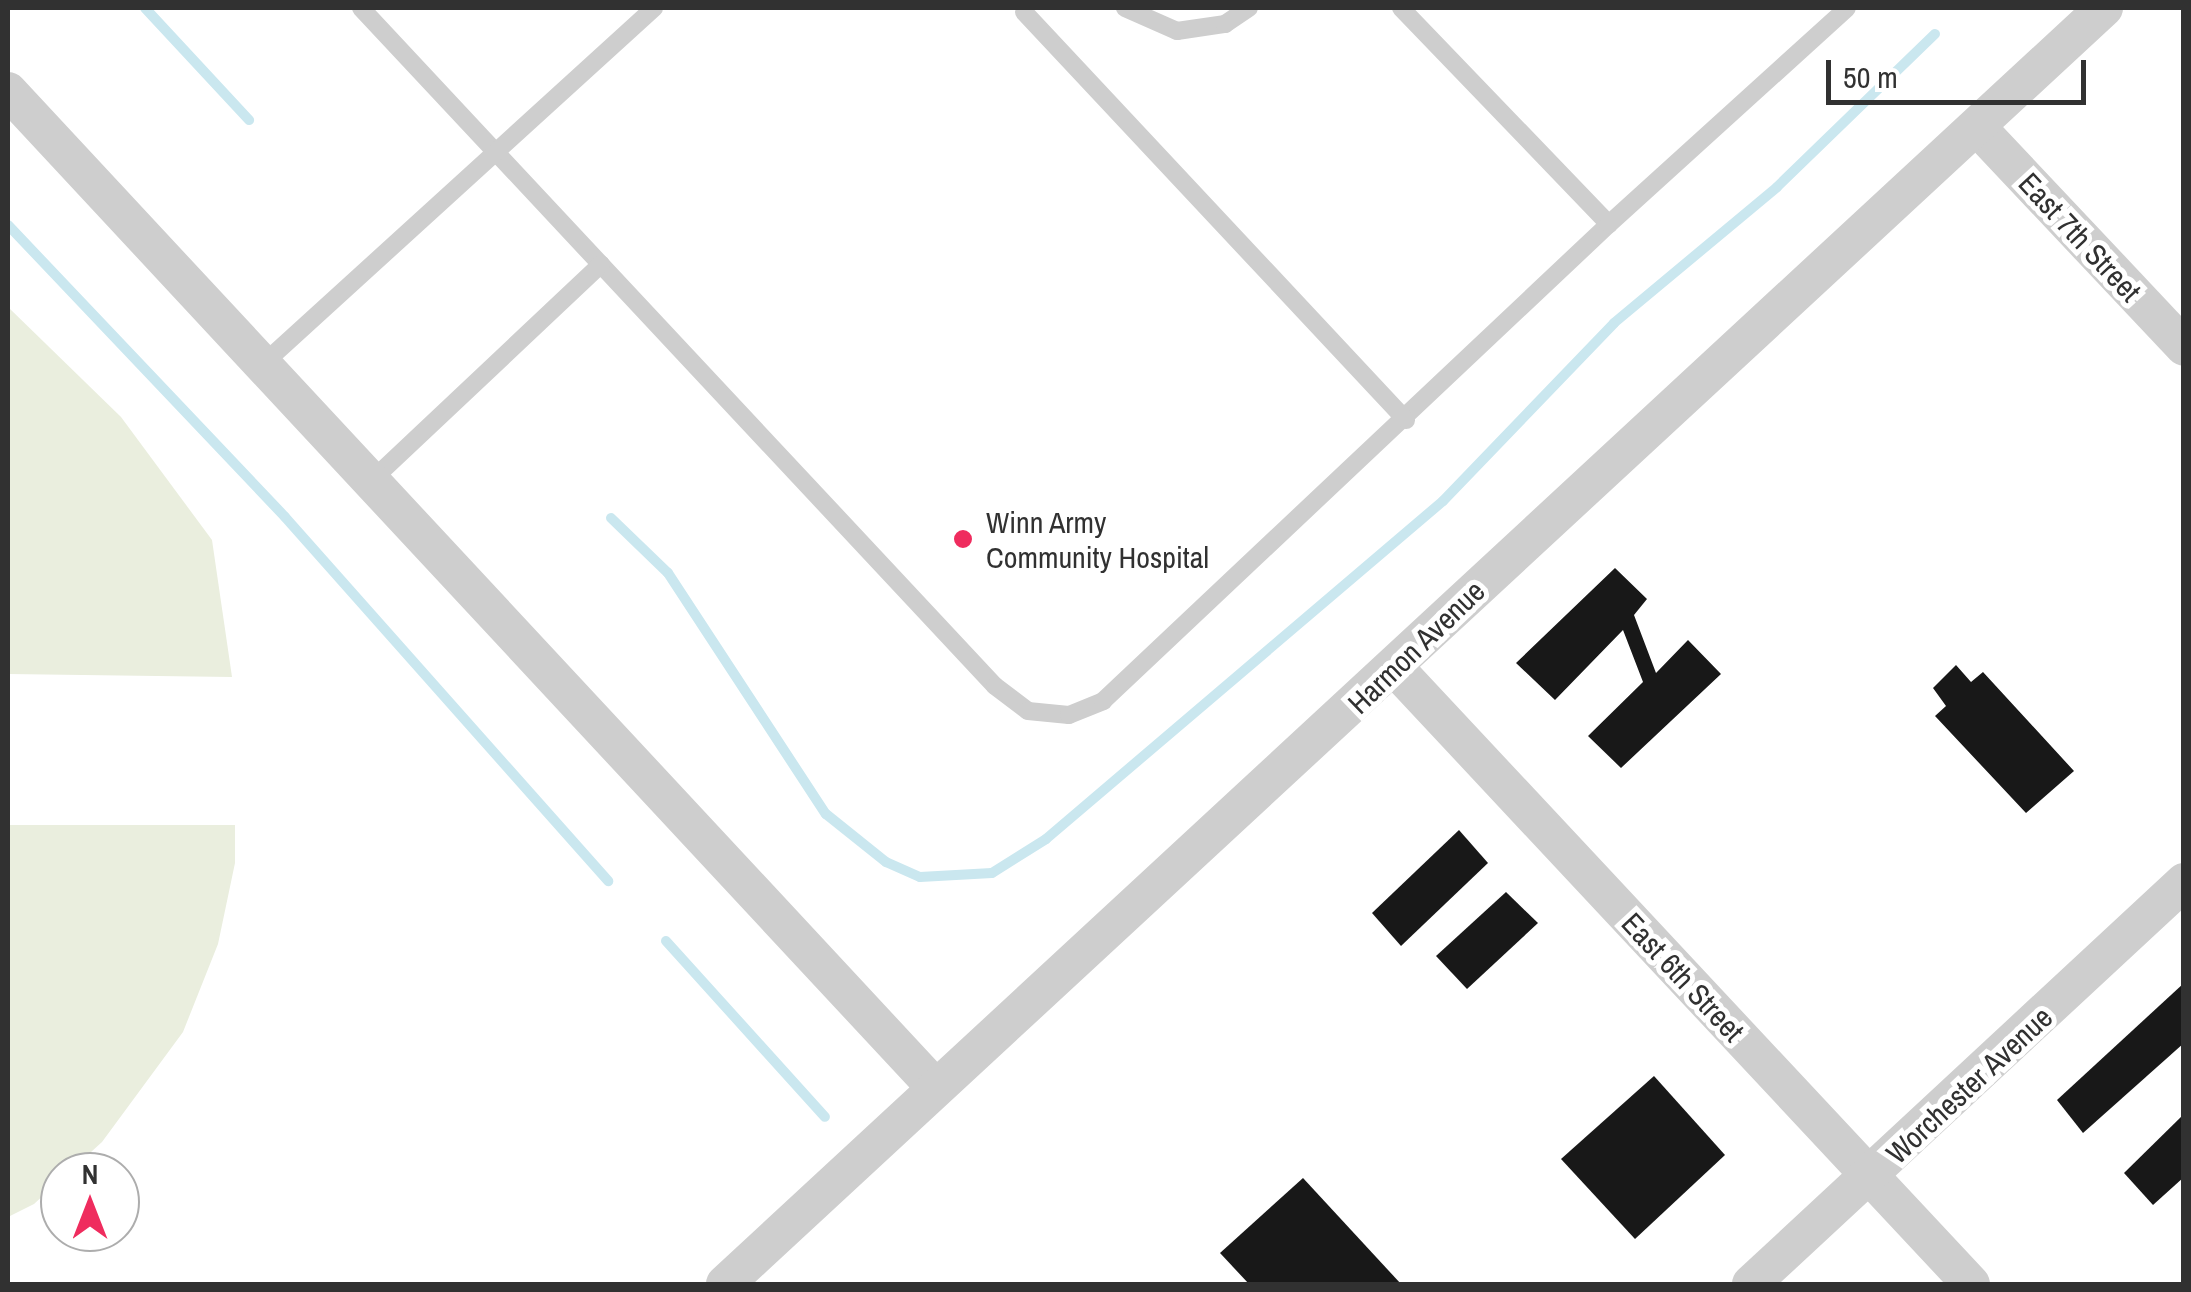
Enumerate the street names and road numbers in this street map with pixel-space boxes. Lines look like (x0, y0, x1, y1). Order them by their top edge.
street label: East 7th Street (2011, 165, 2149, 309)
street label: Harmon Avenue (1340, 572, 1492, 722)
street label: East 6th Street (1614, 905, 1752, 1049)
street label: Worchester Avenue (1878, 998, 2060, 1172)

